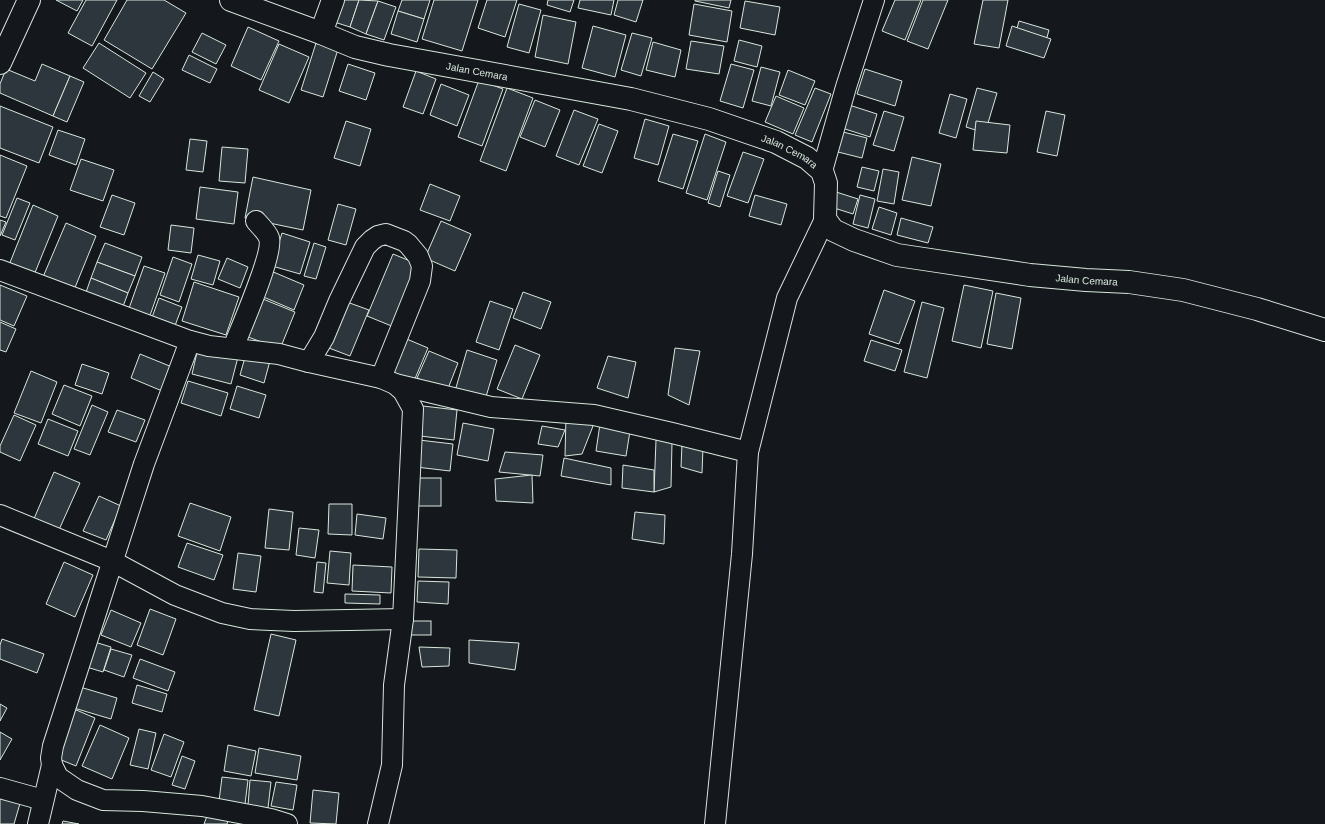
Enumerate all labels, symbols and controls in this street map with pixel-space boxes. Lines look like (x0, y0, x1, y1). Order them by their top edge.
street label: Jalan Cemara (445, 60, 509, 82)
street label: Jalan Cemara (760, 132, 820, 171)
street label: Jalan Cemara (1055, 272, 1118, 287)

